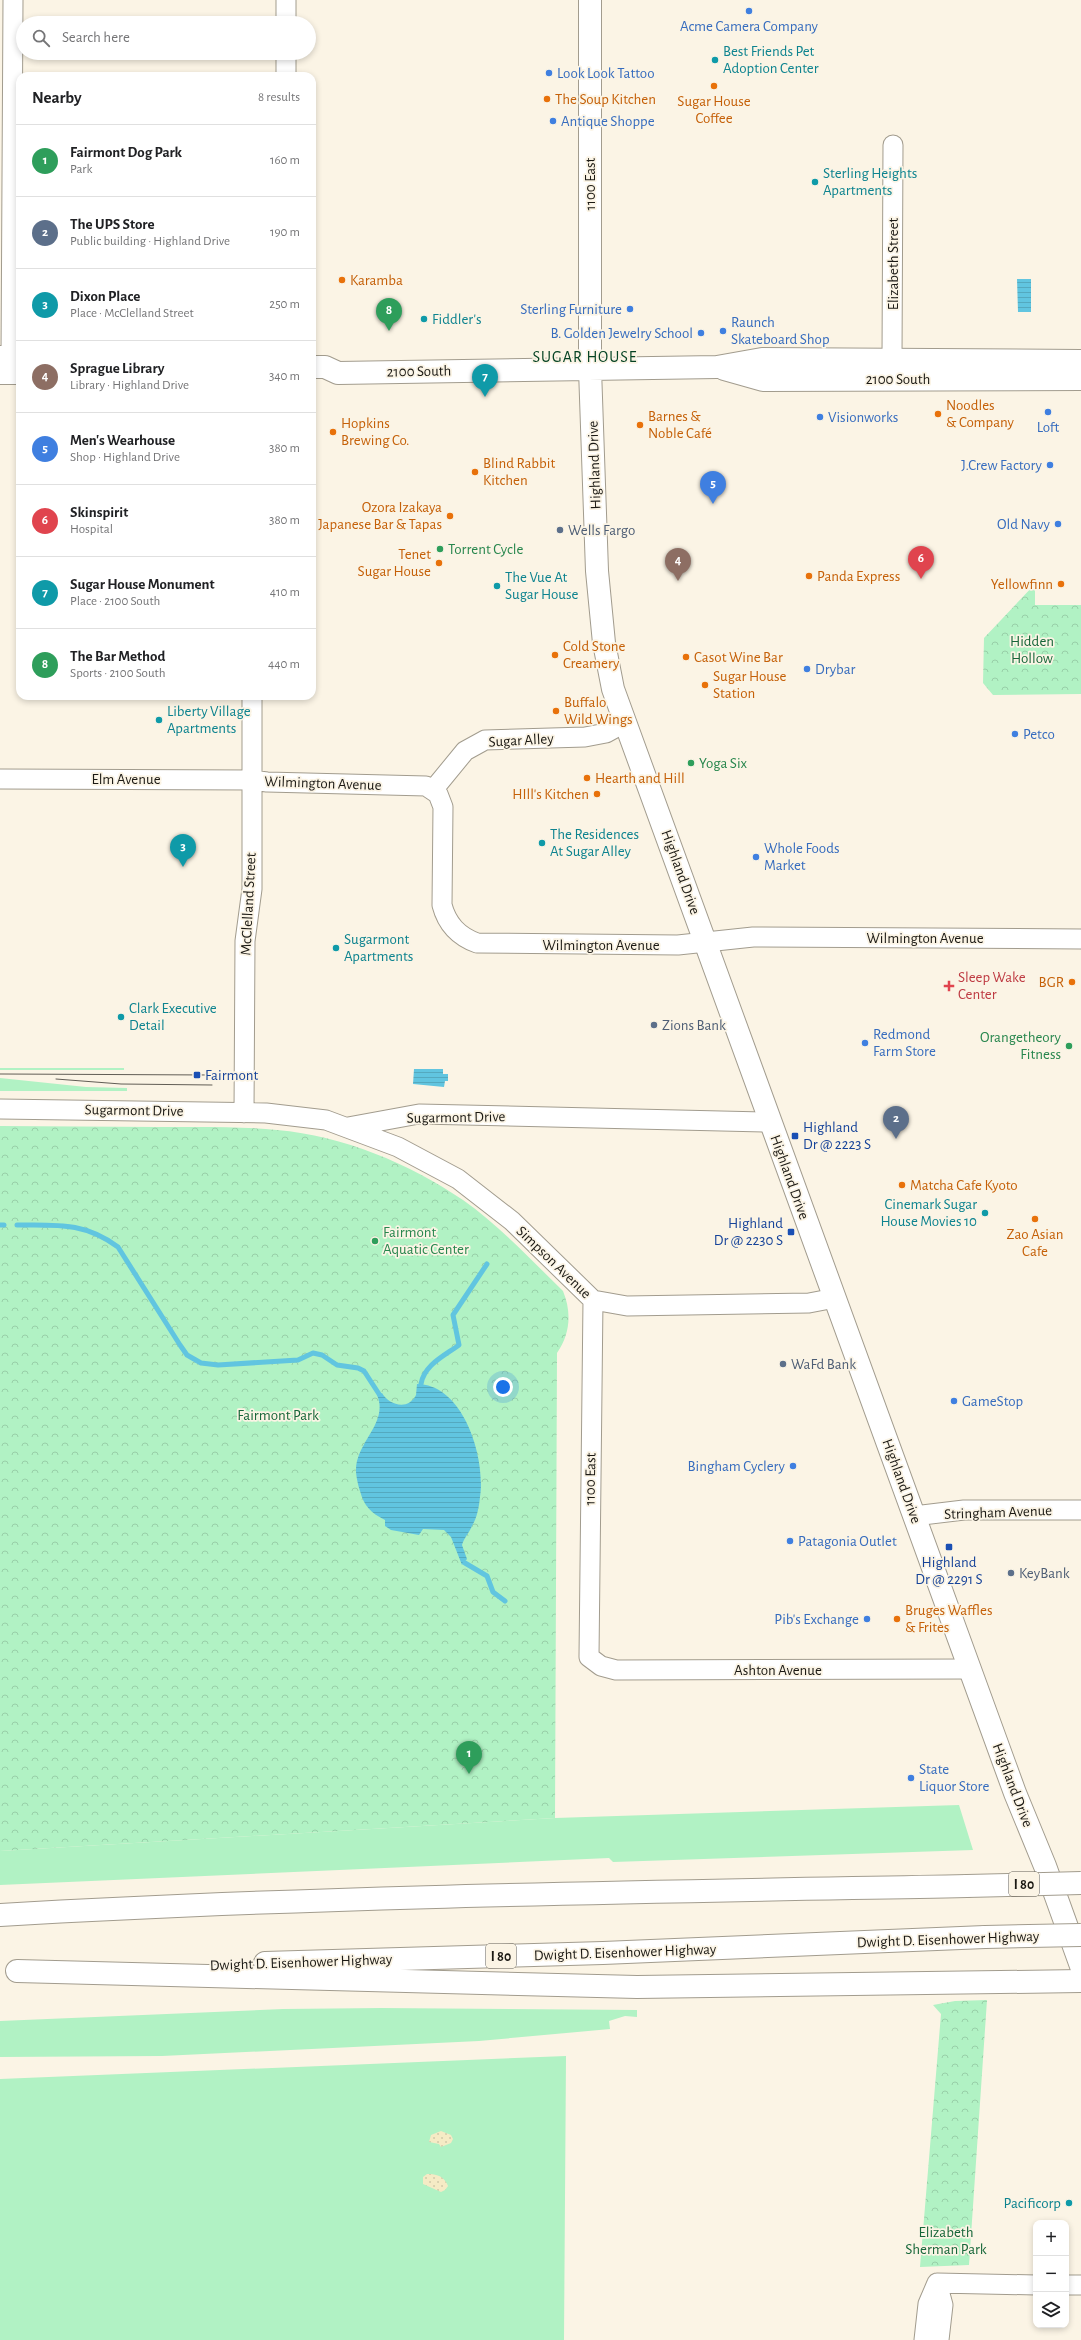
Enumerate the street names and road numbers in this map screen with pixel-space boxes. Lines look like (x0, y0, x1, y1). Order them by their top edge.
street label: 1100 East (583, 157, 598, 210)
street label: Elizabeth Street (886, 217, 901, 310)
street label: 2100 South (387, 363, 451, 380)
street label: 2100 South (866, 372, 930, 387)
street label: Highland Drive (585, 420, 604, 510)
street label: Sugar Alley (488, 731, 555, 750)
street label: Elm Avenue (91, 772, 161, 787)
street label: Wilmington Avenue (264, 774, 382, 793)
street label: Highland Drive (658, 828, 703, 916)
street label: McClelland Street (238, 852, 259, 956)
street label: Wilmington Avenue (866, 931, 984, 946)
street label: Wilmington Avenue (542, 938, 660, 953)
street label: Sugarmont Drive (84, 1102, 184, 1119)
street label: Sugarmont Drive (406, 1109, 506, 1126)
street label: Highland Drive (767, 1133, 812, 1221)
street label: Simpson Avenue (514, 1223, 594, 1302)
street label: Highland Drive (879, 1437, 924, 1525)
street label: 1100 East (583, 1452, 598, 1506)
street label: Stringham Avenue (944, 1503, 1052, 1522)
street label: Ashton Avenue (734, 1663, 822, 1678)
street label: Highland Drive (990, 1741, 1035, 1829)
road number: I 80 (1009, 1872, 1039, 1896)
street label: Dwight D. Eisenhower Highway (856, 1929, 1040, 1950)
street label: Dwight D. Eisenhower Highway (533, 1942, 717, 1963)
road number: I 80 (486, 1944, 516, 1968)
street label: Dwight D. Eisenhower Highway (209, 1952, 393, 1973)

